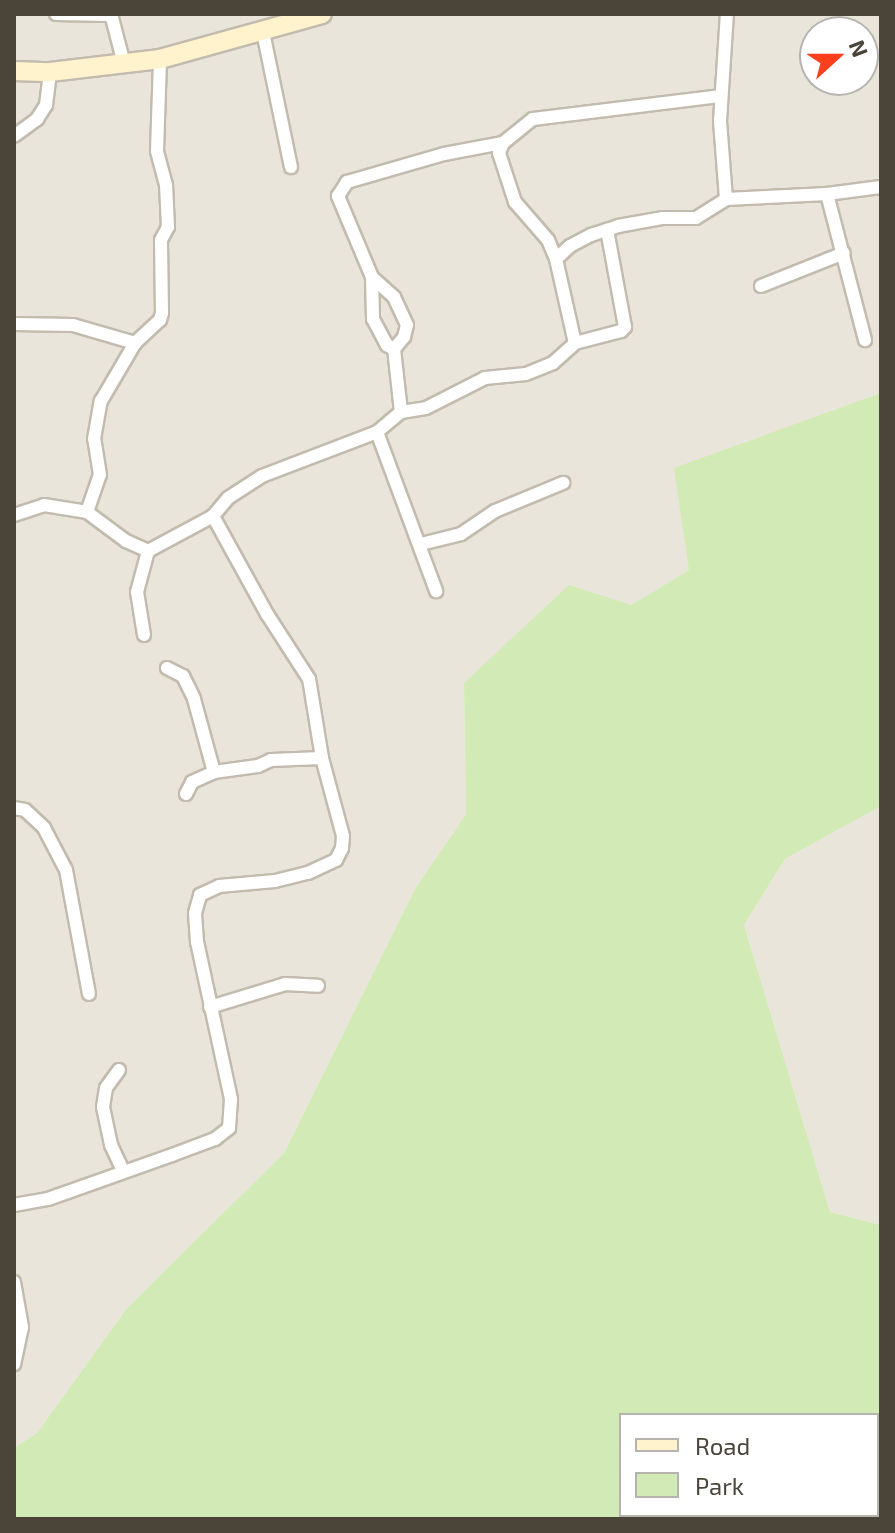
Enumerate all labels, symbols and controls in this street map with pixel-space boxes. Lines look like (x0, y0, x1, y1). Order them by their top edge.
north arrow (799, 16, 879, 96)
text: N (845, 36, 875, 60)
legend (619, 1413, 879, 1517)
text: Road (695, 1431, 750, 1460)
text: Park (695, 1471, 744, 1500)

